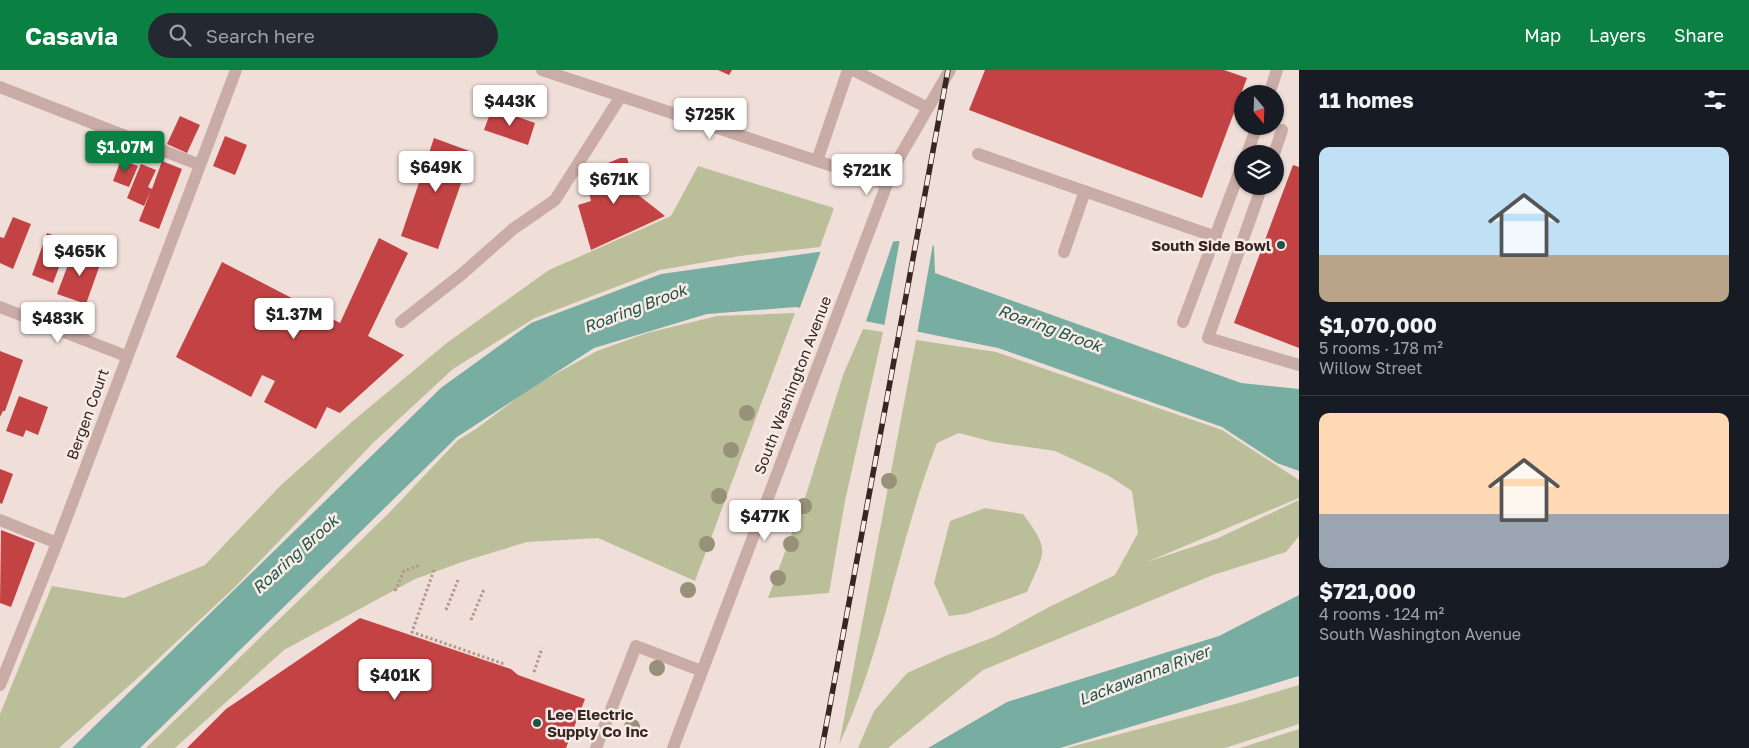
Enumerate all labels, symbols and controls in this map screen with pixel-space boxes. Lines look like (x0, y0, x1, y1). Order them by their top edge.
search box (148, 13, 498, 58)
text: Casavia (25, 21, 118, 50)
icon: search (166, 21, 194, 49)
text: Search here (206, 24, 315, 47)
text: Map (1524, 24, 1561, 46)
text: Layers (1589, 24, 1646, 46)
text: Share (1674, 24, 1724, 46)
pin: $443K (475, 85, 545, 127)
north arrow (1234, 85, 1284, 135)
map controls (1234, 85, 1284, 195)
icon: filters (1701, 86, 1729, 114)
text: 11 homes (1319, 87, 1414, 113)
text: $443K (484, 91, 536, 111)
pin: $725K (675, 98, 745, 140)
text: $725K (685, 104, 735, 124)
pin: $1.07M (84, 131, 166, 173)
text: $1.07M (96, 137, 154, 157)
button: layers (1234, 145, 1284, 195)
pin: $649K (401, 150, 471, 193)
pin: $721K (832, 154, 902, 196)
text: $649K (410, 157, 462, 177)
text: $721K (842, 160, 892, 180)
pin: $671K (579, 162, 649, 205)
text: $671K (589, 169, 639, 189)
icon: home (1479, 180, 1569, 270)
pin: $465K (45, 234, 115, 277)
place label: South Side Bowl (1151, 236, 1271, 254)
marker: South Side Bowl (1275, 239, 1287, 251)
text: $465K (54, 241, 106, 261)
water label: Roaring Brook (581, 279, 691, 337)
street label: South Washington Avenue (750, 293, 834, 477)
pin: $1.37M (253, 298, 335, 340)
water label: Roaring Brook (996, 300, 1106, 357)
pin: $483K (23, 302, 93, 344)
text: $1.37M (266, 304, 322, 324)
text: $483K (32, 308, 84, 328)
text: $1,070,000 (1319, 312, 1437, 338)
text: 5 rooms · 178 m² (1319, 338, 1443, 358)
text: Willow Street (1319, 358, 1423, 378)
street label: Bergen Court (62, 366, 112, 462)
icon: home (1479, 445, 1569, 535)
pin: $477K (730, 500, 800, 542)
text: $477K (740, 506, 790, 526)
water label: Roaring Brook (248, 509, 344, 598)
text: $721,000 (1319, 578, 1416, 604)
text: 4 rooms · 124 m² (1319, 604, 1444, 624)
text: South Washington Avenue (1319, 624, 1521, 644)
water label: Lackawanna River (1076, 640, 1215, 709)
pin: $401K (360, 658, 430, 701)
text: $401K (370, 665, 420, 685)
place label: Lee Electric Supply Co Inc (547, 705, 648, 740)
marker: Lee Electric Supply Co Inc (531, 717, 543, 729)

